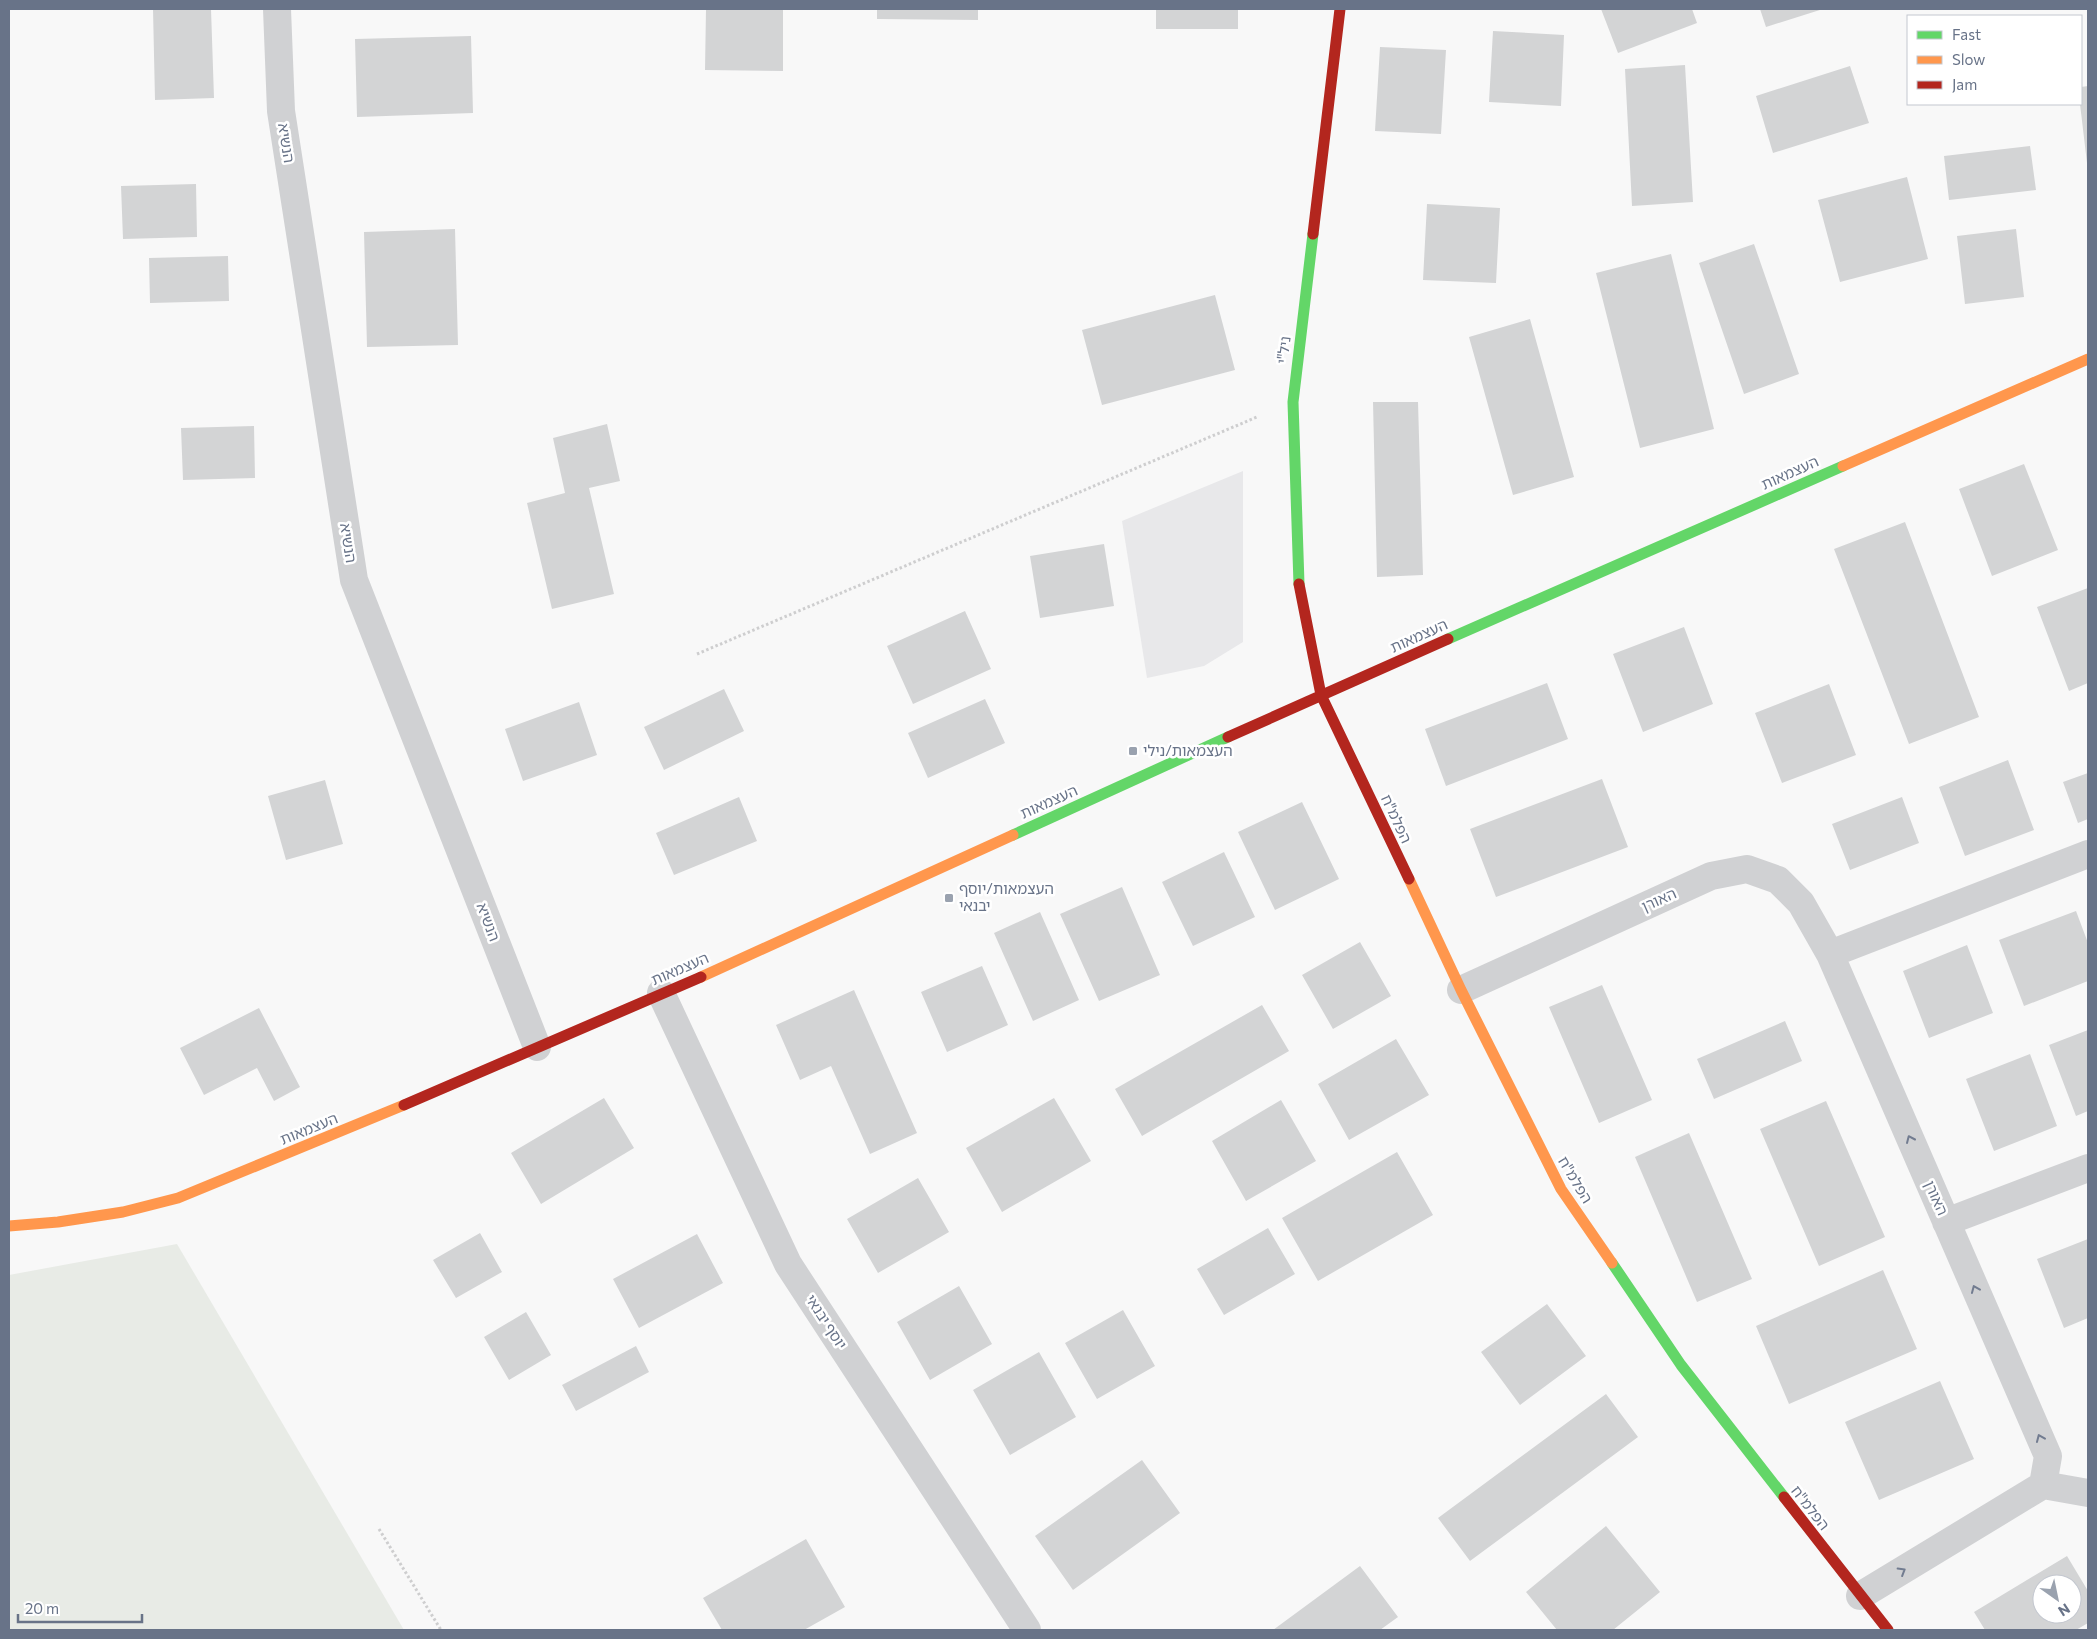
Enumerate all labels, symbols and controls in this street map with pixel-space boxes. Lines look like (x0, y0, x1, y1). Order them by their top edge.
legend (1907, 15, 2082, 105)
text: Fast (1952, 25, 1981, 43)
text: Slow (1952, 50, 1985, 68)
text: Jam (1952, 75, 1977, 93)
street label: הנשיא (275, 122, 299, 164)
street label: ניל"י (1272, 335, 1294, 365)
street label: העצמאות (1758, 451, 1821, 493)
street label: הנשיא (337, 522, 361, 564)
street label: העצמאות (1387, 614, 1450, 656)
place label: העצמאות/נילי (1143, 741, 1233, 759)
marker: העצמאות/נילי (1127, 745, 1139, 757)
street label: העצמאות (1017, 780, 1080, 822)
street label: הפלמ"ח (1378, 791, 1416, 846)
place label: העצמאות/יוסף יבנאי (959, 879, 1054, 914)
street label: האורן (1638, 884, 1679, 915)
marker: העצמאות/יוסף יבנאי (943, 892, 955, 904)
street label: הנשיא (473, 900, 504, 944)
street label: העצמאות (648, 948, 711, 988)
street label: העצמאות (277, 1108, 340, 1148)
one-way arrow (1906, 1136, 1916, 1144)
street label: הפלמ"ח (1555, 1153, 1597, 1206)
street label: האורן (1921, 1177, 1952, 1218)
one-way arrow (1970, 1285, 1980, 1293)
street label: יוסף יבנאי (803, 1291, 851, 1352)
one-way arrow (2035, 1434, 2046, 1443)
street label: הפלמ"ח (1788, 1482, 1834, 1533)
one-way arrow (1896, 1568, 1905, 1577)
north arrow (2032, 1574, 2082, 1624)
scale bar (18, 1592, 141, 1624)
text: 20 m (25, 1599, 59, 1617)
text: N (2055, 1600, 2073, 1620)

